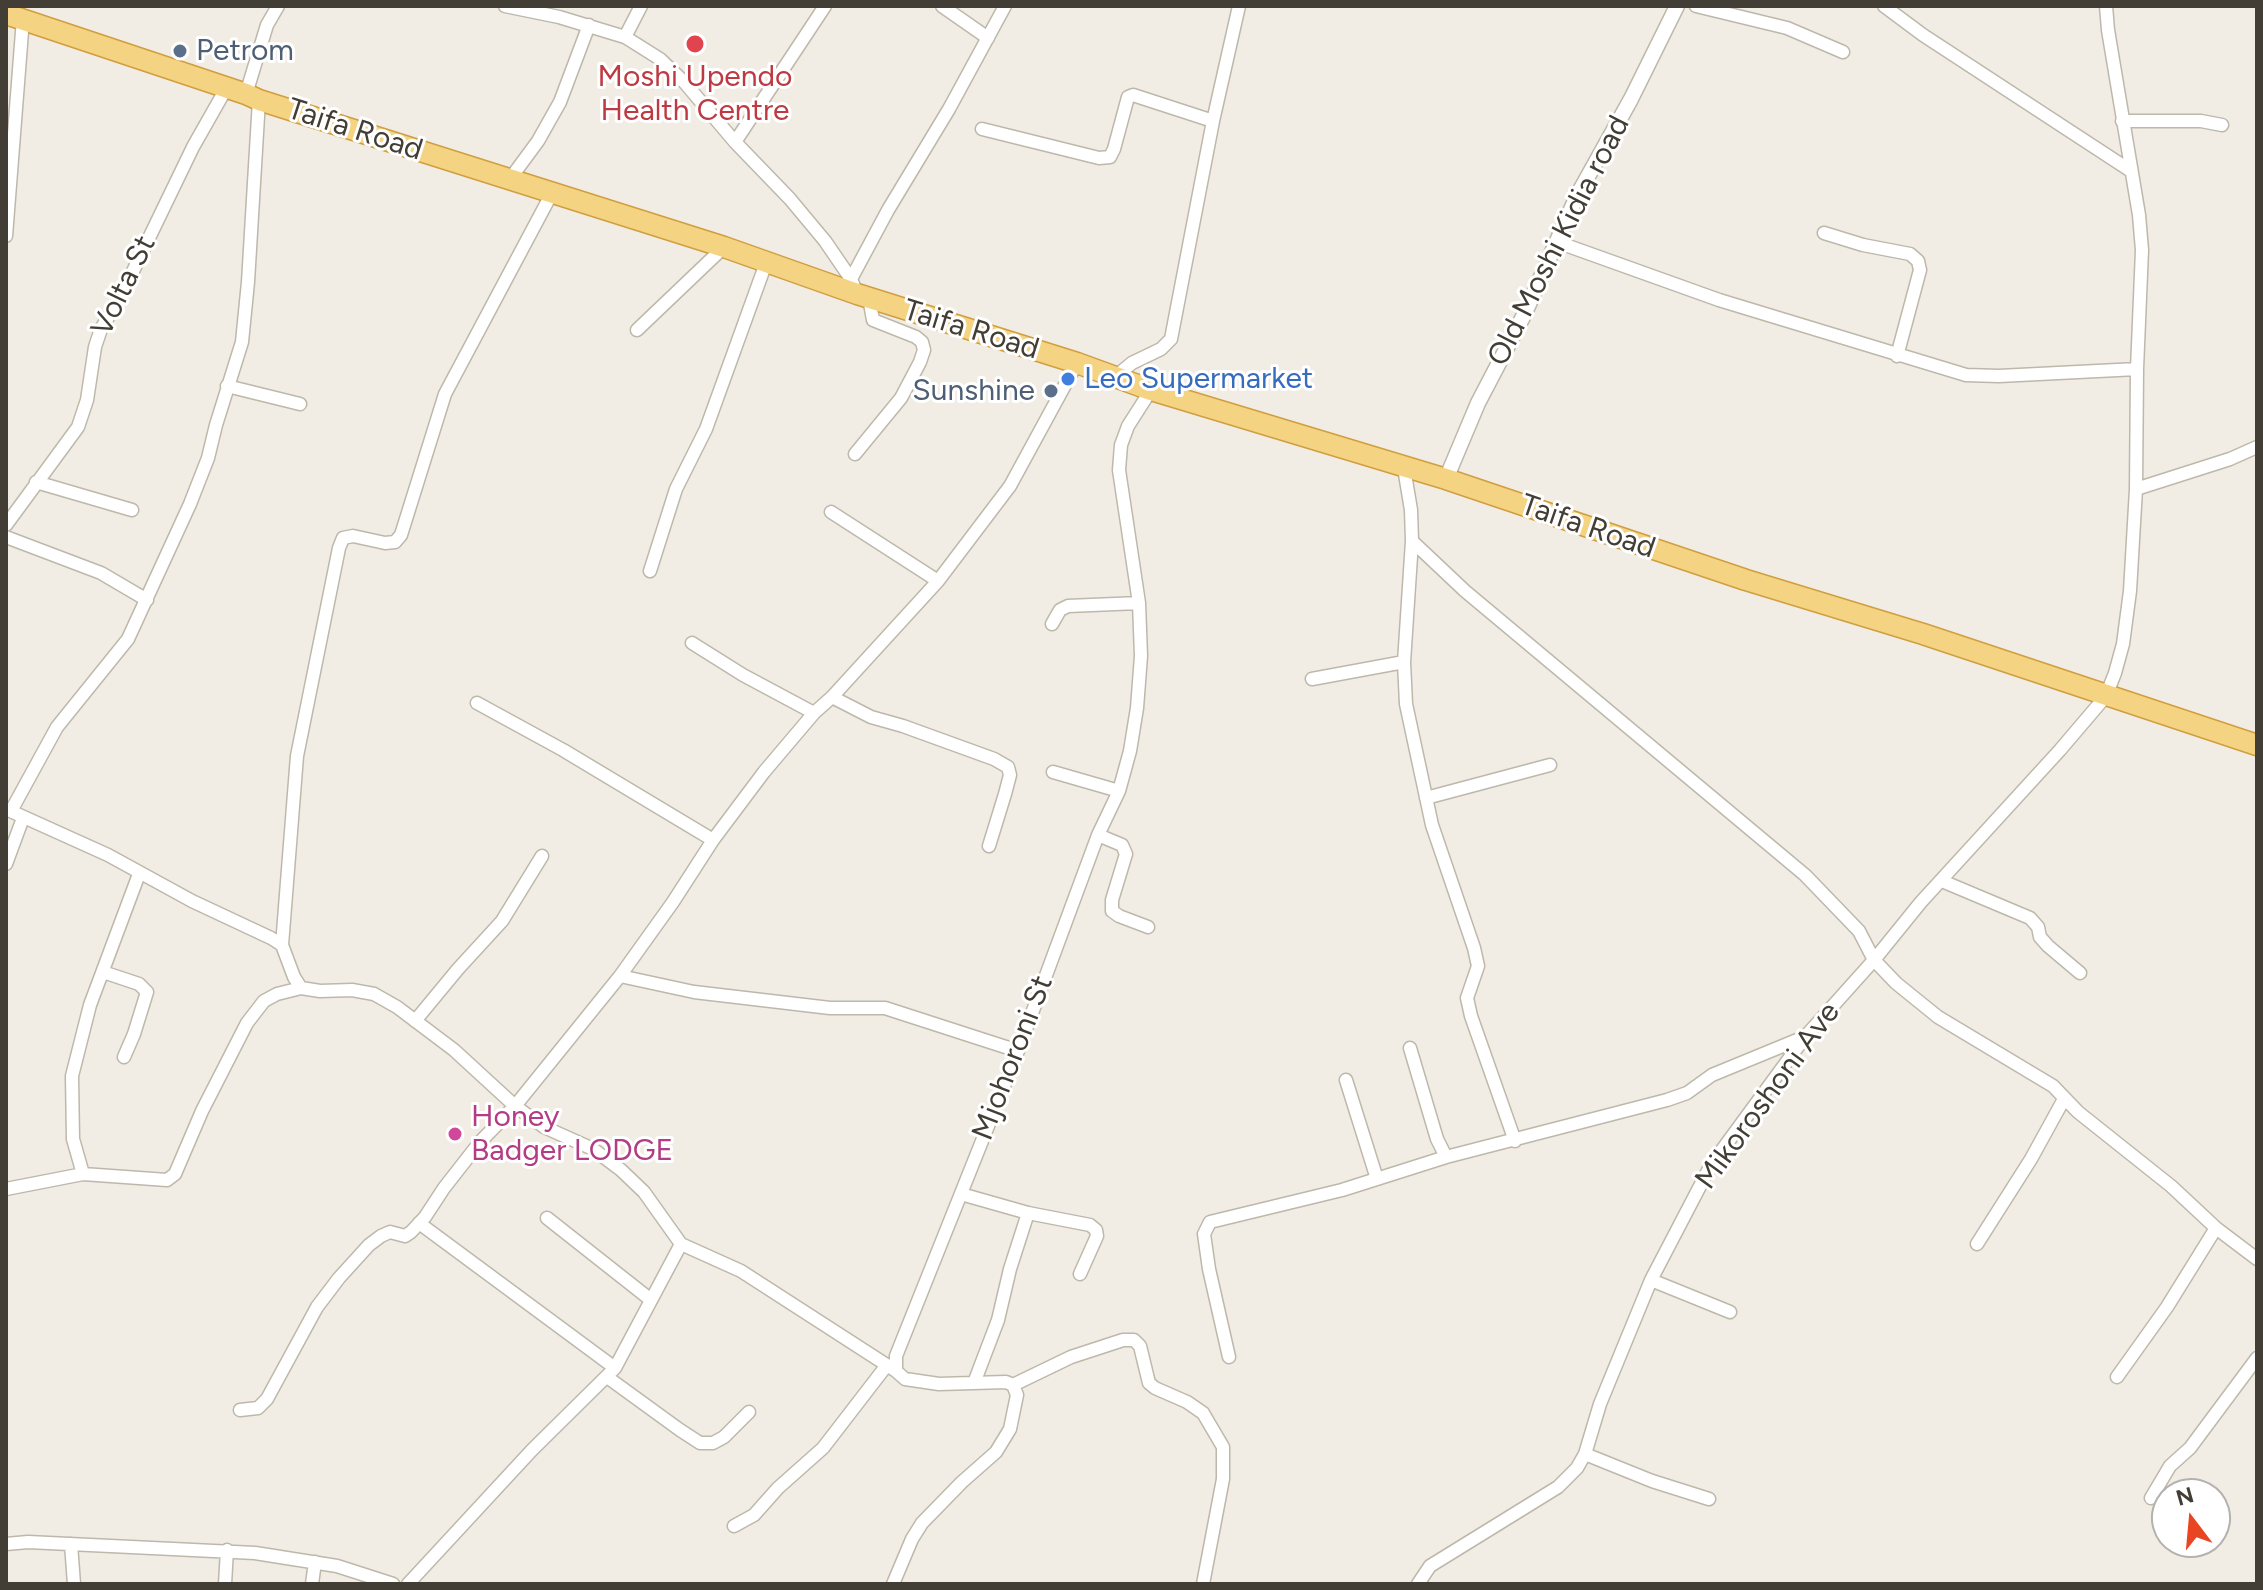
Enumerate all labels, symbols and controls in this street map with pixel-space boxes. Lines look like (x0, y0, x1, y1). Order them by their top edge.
place label: Petrom (196, 33, 294, 69)
marker: Moshi Upendo Health Centre (684, 33, 706, 55)
marker: Petrom (171, 42, 189, 60)
place label: Moshi Upendo Health Centre (598, 59, 792, 130)
street label: Taifa Road (283, 91, 427, 169)
street label: Old Moshi Kidia road (1480, 110, 1638, 372)
street label: Volta St (84, 230, 164, 342)
street label: Taifa Road (899, 292, 1043, 368)
place label: Leo Supermarket (1084, 361, 1313, 397)
marker: Leo Supermarket (1059, 370, 1077, 388)
place label: Sunshine (912, 373, 1035, 409)
marker: Sunshine (1042, 382, 1060, 400)
street label: Taifa Road (1516, 487, 1660, 567)
street label: Mjohoroni St (965, 971, 1061, 1145)
street label: Mikoroshoni Ave (1688, 995, 1848, 1197)
place label: Honey Badger LODGE (471, 1099, 673, 1170)
marker: Honey Badger LODGE (446, 1125, 464, 1143)
north arrow (2151, 1478, 2231, 1558)
text: N (2173, 1481, 2197, 1512)

